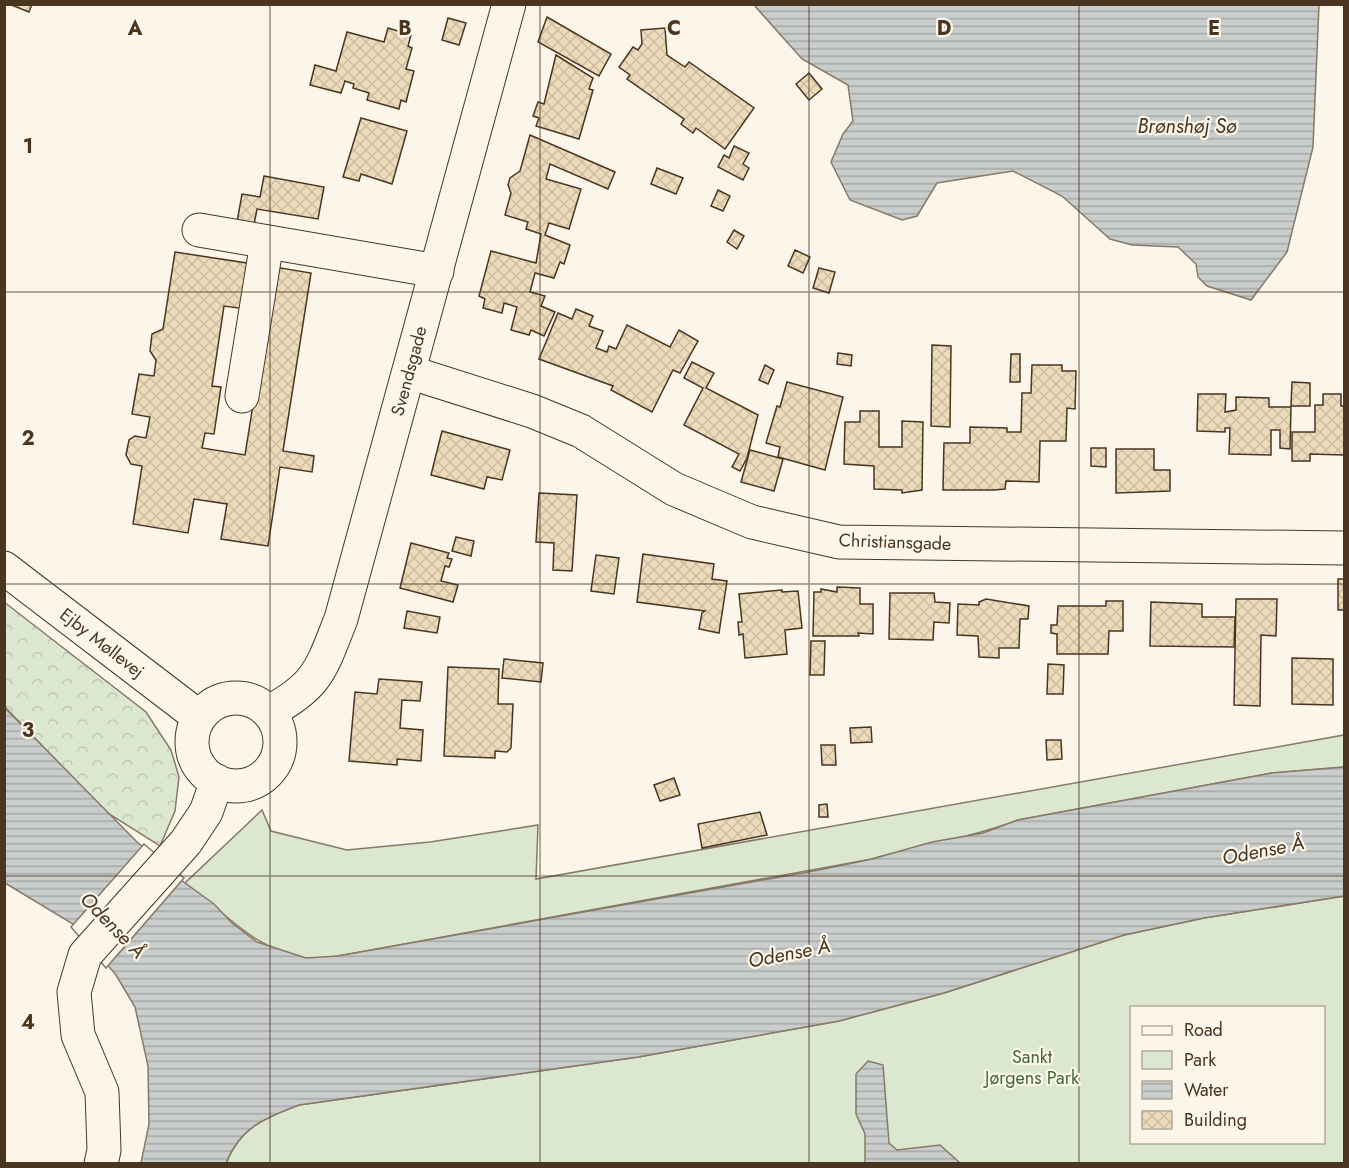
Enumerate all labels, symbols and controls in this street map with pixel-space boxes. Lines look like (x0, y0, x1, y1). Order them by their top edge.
text: A (127, 14, 143, 43)
text: B (398, 14, 412, 43)
text: C (667, 14, 681, 43)
text: D (937, 14, 951, 43)
text: E (1208, 14, 1220, 43)
water label: Brønshøj Sø (1138, 112, 1237, 141)
text: 1 (23, 132, 33, 161)
street label: Svendsgade (385, 323, 433, 419)
text: 2 (21, 424, 35, 453)
street label: Christiansgade (838, 527, 952, 557)
street label: Ejby Møllevej (54, 602, 150, 684)
text: 3 (22, 716, 34, 745)
water label: Odense Å (1219, 828, 1307, 873)
water label: Odense Å (73, 885, 152, 965)
water label: Odense Å (745, 931, 833, 976)
legend (1130, 1006, 1325, 1144)
text: 4 (21, 1008, 35, 1037)
text: Road (1184, 1017, 1223, 1043)
park label: Sankt Jørgens Park (983, 1044, 1079, 1091)
text: Park (1184, 1047, 1216, 1073)
text: Water (1184, 1077, 1229, 1103)
text: Building (1184, 1107, 1247, 1133)

